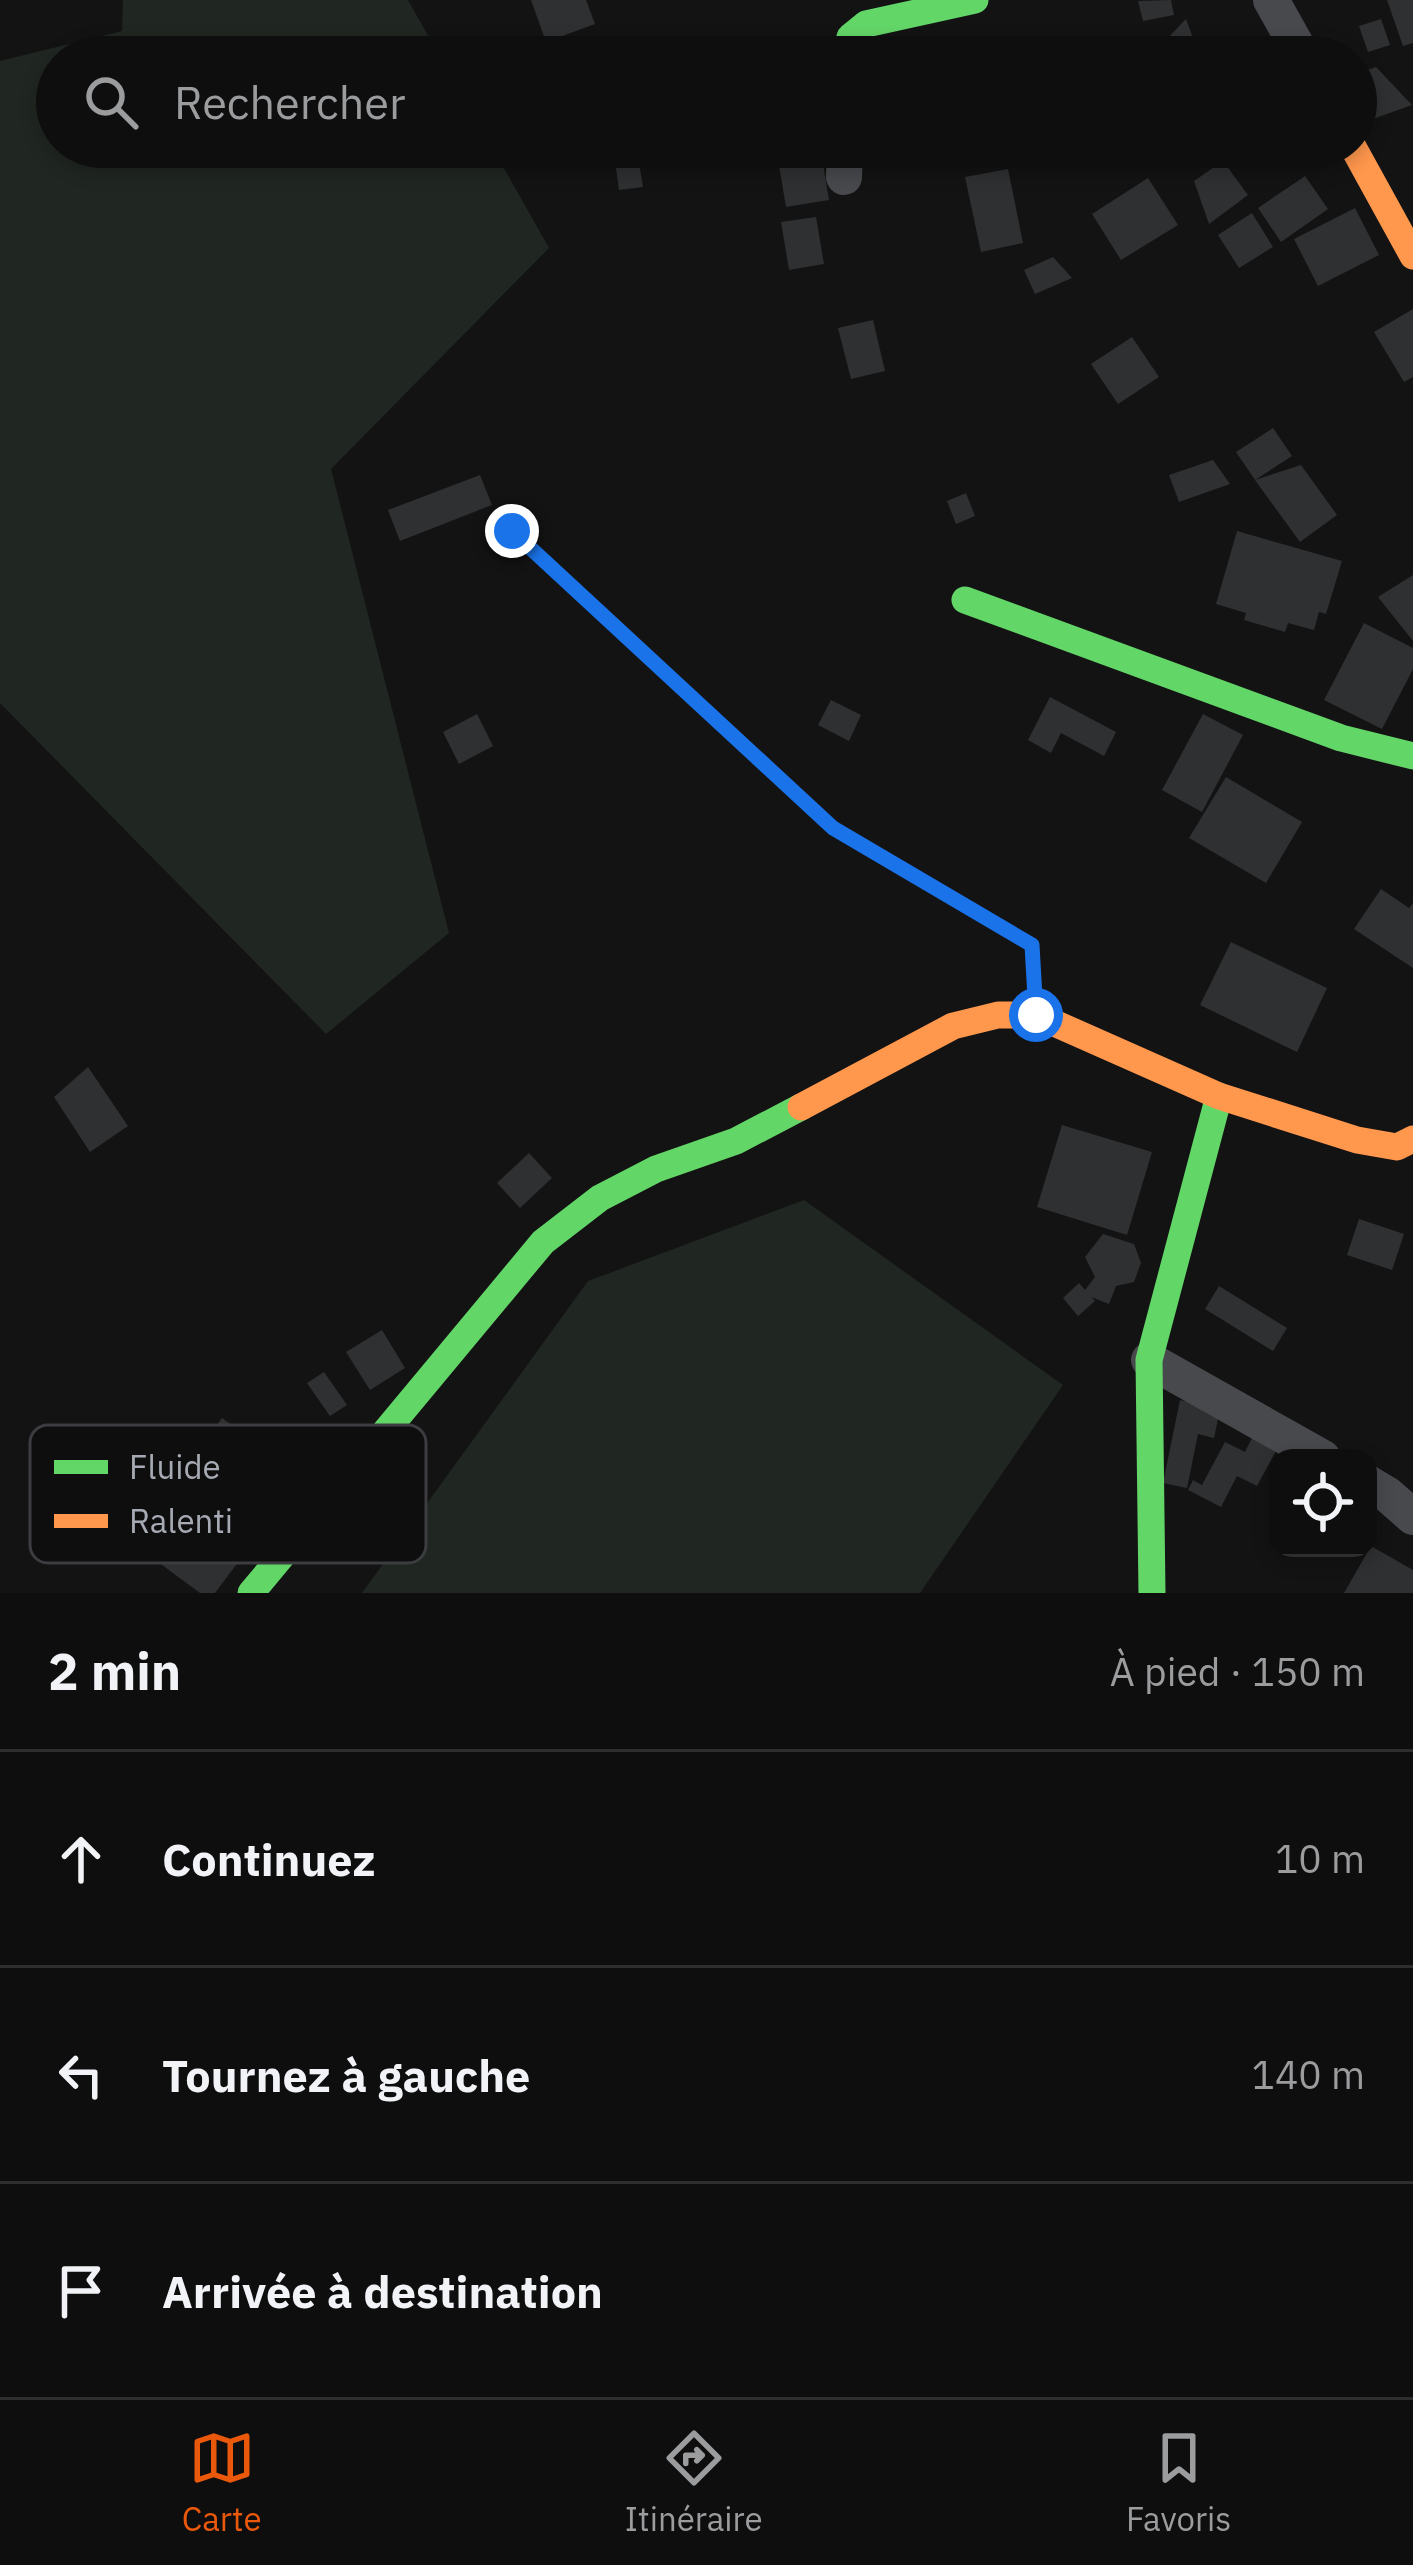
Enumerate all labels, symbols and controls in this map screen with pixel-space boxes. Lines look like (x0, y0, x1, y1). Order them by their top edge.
search box (36, 36, 1377, 168)
icon: search (78, 69, 144, 135)
text: Rechercher (174, 73, 405, 131)
route end (485, 504, 539, 558)
route start (1009, 988, 1063, 1042)
legend (30, 1425, 426, 1563)
text: Fluide (129, 1445, 221, 1488)
map controls (1269, 1449, 1377, 1557)
button: locate (1269, 1449, 1377, 1557)
text: Ralenti (129, 1499, 233, 1542)
text: 2 min (48, 1638, 181, 1704)
text: À pied · 150 m (1110, 1646, 1365, 1697)
icon: ahead (48, 1826, 114, 1892)
text: Continuez (162, 1830, 376, 1888)
text: 10 m (1275, 1833, 1365, 1884)
icon: left (48, 2042, 114, 2108)
text: Tournez à gauche (162, 2046, 530, 2104)
text: 140 m (1252, 2049, 1365, 2100)
icon: arrive (48, 2258, 114, 2324)
text: Arrivée à destination (162, 2262, 603, 2320)
tab: Carte (182, 2425, 262, 2540)
tab: Itinéraire (625, 2425, 763, 2540)
tab: Favoris (1126, 2425, 1231, 2540)

